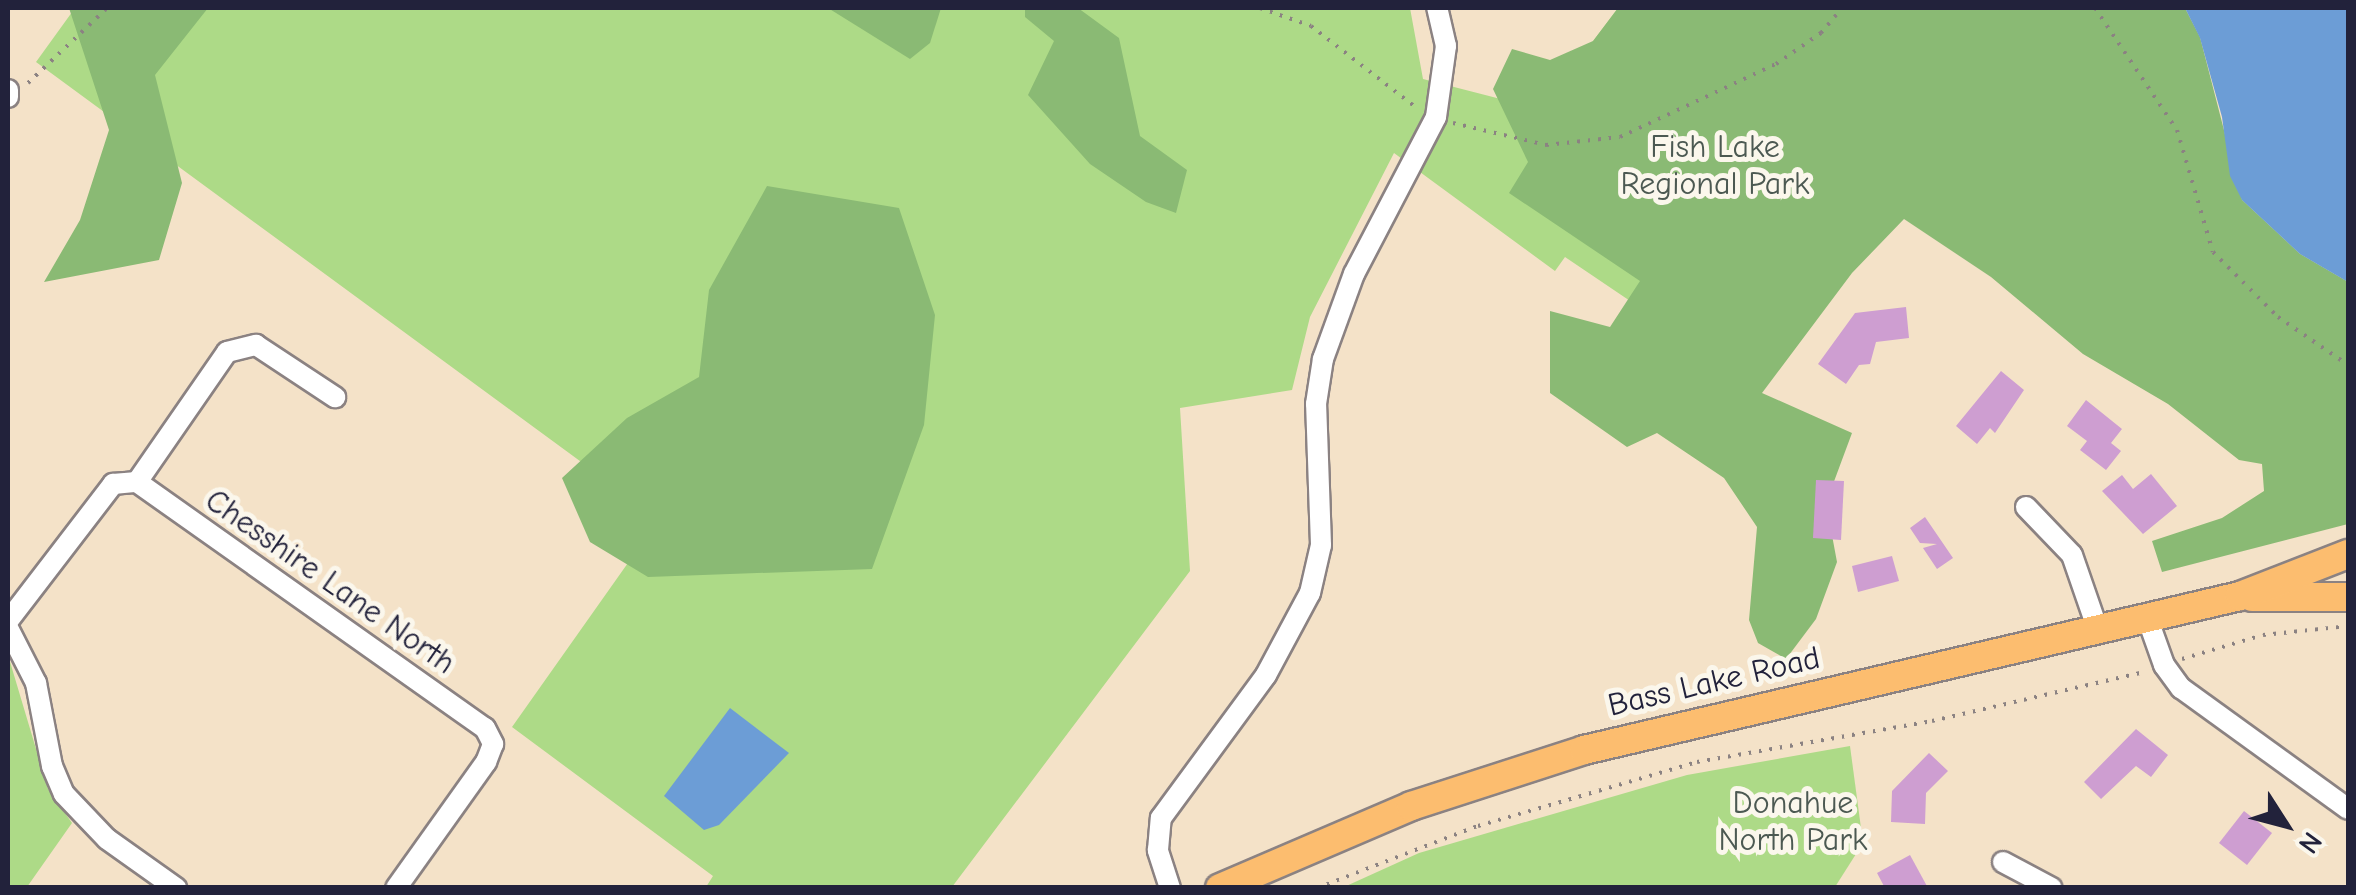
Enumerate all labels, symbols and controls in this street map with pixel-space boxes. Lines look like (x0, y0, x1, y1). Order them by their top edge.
park label: Fish Lake Regional Park (1620, 129, 1810, 204)
street label: Chesshire Lane North (198, 481, 462, 683)
street label: Bass Lake Road (1604, 639, 1824, 725)
north arrow (2236, 775, 2336, 875)
park label: Donahue North Park (1719, 785, 1867, 860)
text: N (2292, 826, 2329, 859)

